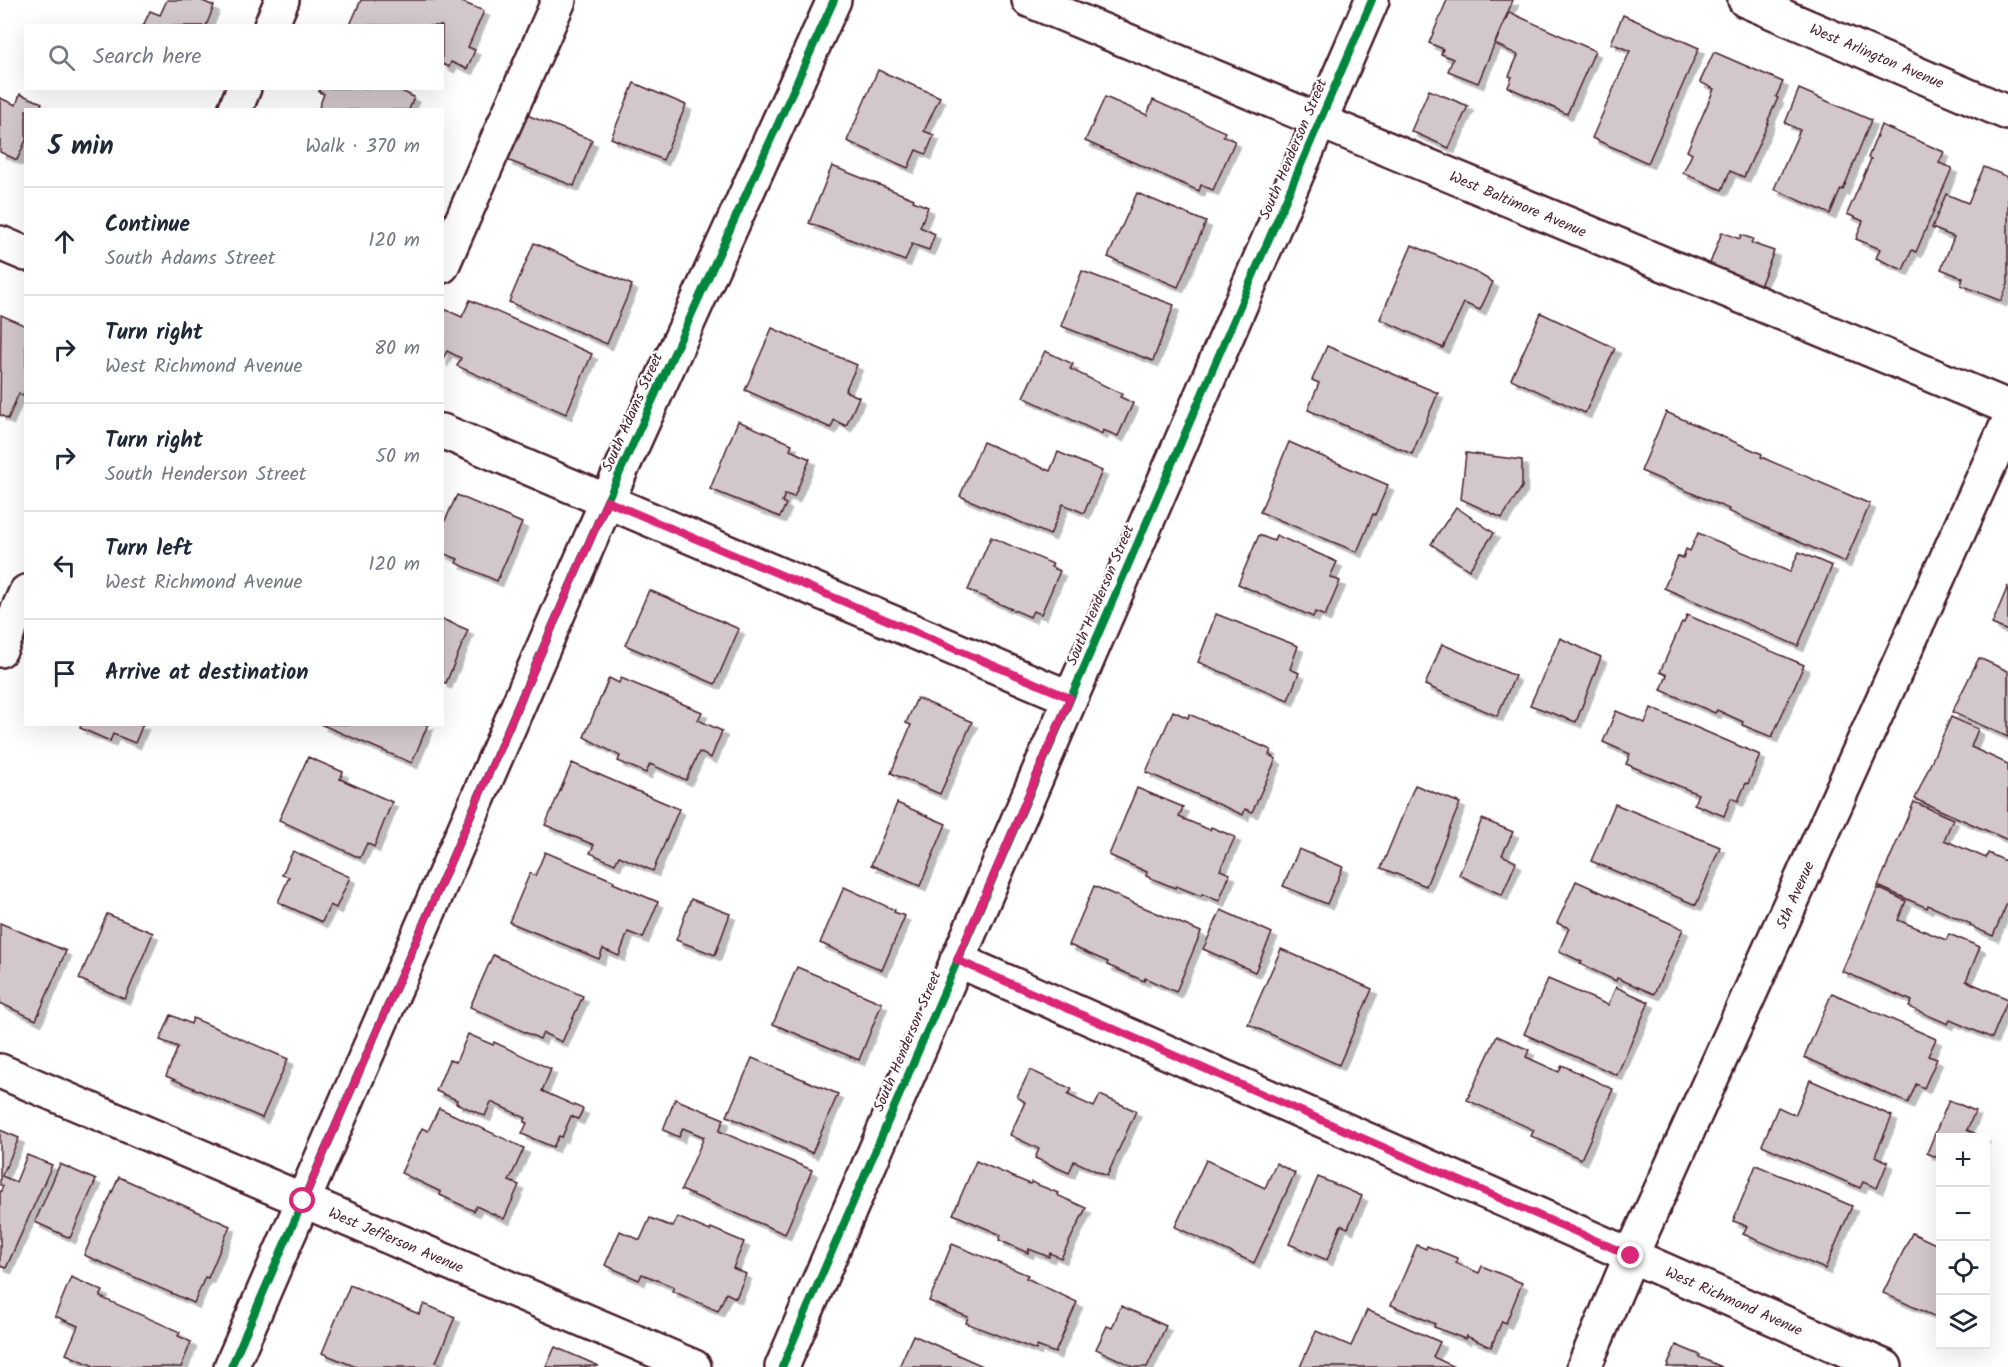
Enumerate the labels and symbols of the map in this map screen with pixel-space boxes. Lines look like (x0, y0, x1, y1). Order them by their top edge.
street label: West Arlington Avenue (1806, 18, 1948, 96)
street label: South Henderson Street (1253, 75, 1335, 224)
street label: West Baltimore Avenue (1445, 165, 1590, 245)
street label: South Adams Street (596, 349, 670, 476)
street label: South Henderson Street (1060, 521, 1142, 670)
street label: 5th Avenue (1770, 857, 1822, 933)
street label: South Henderson Street (867, 967, 949, 1116)
route start (289, 1187, 315, 1213)
street label: West Jefferson Avenue (324, 1202, 467, 1280)
route end (1617, 1242, 1643, 1268)
street label: West Richmond Avenue (1661, 1261, 1806, 1343)

